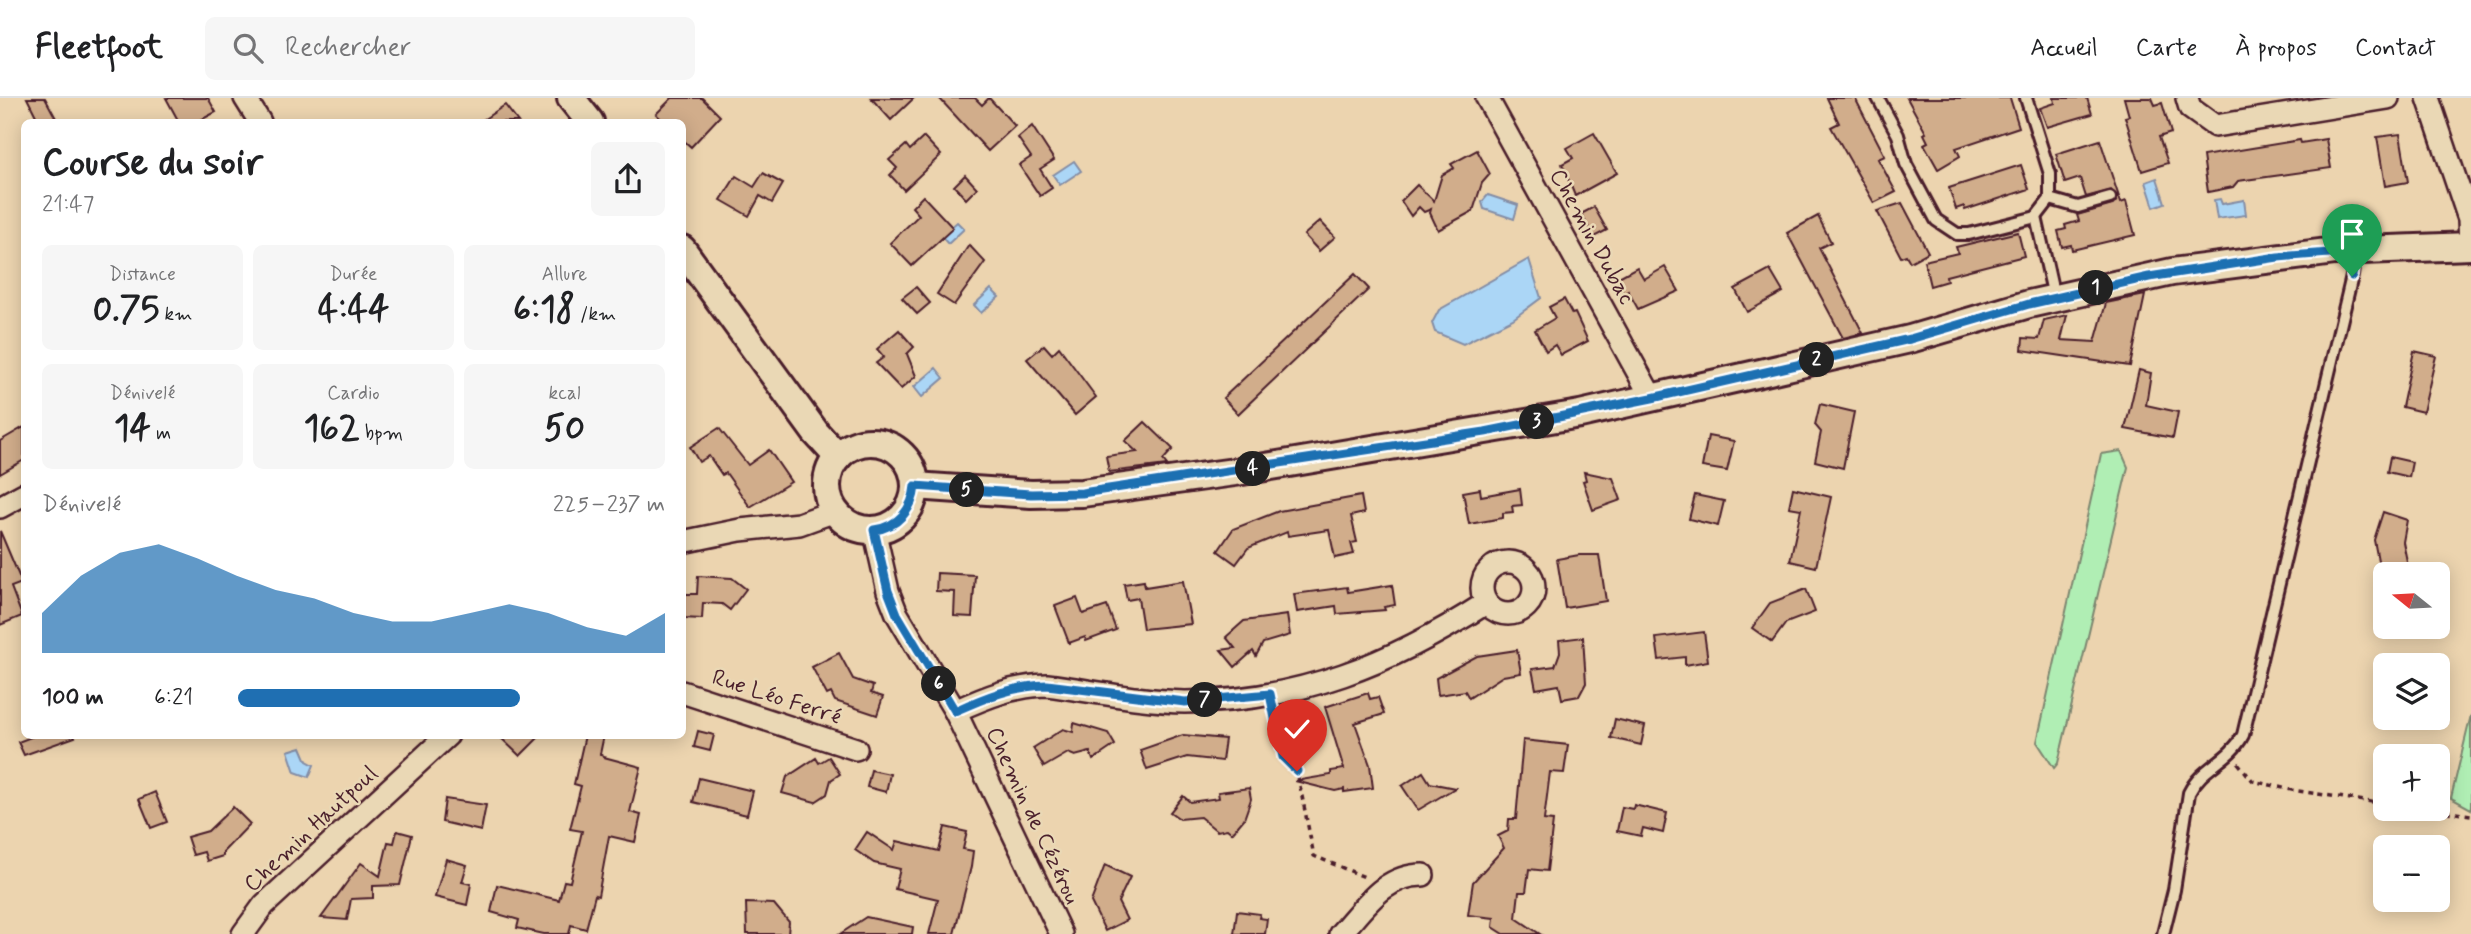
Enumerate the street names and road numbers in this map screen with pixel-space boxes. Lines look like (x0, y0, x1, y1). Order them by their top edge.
street label: Chemin Dubac (1542, 164, 1641, 310)
street label: Rue Léo Ferré (708, 663, 845, 733)
street label: Chemin de Cézérou (978, 722, 1086, 909)
street label: Chemin Hautpoul (238, 760, 385, 899)

